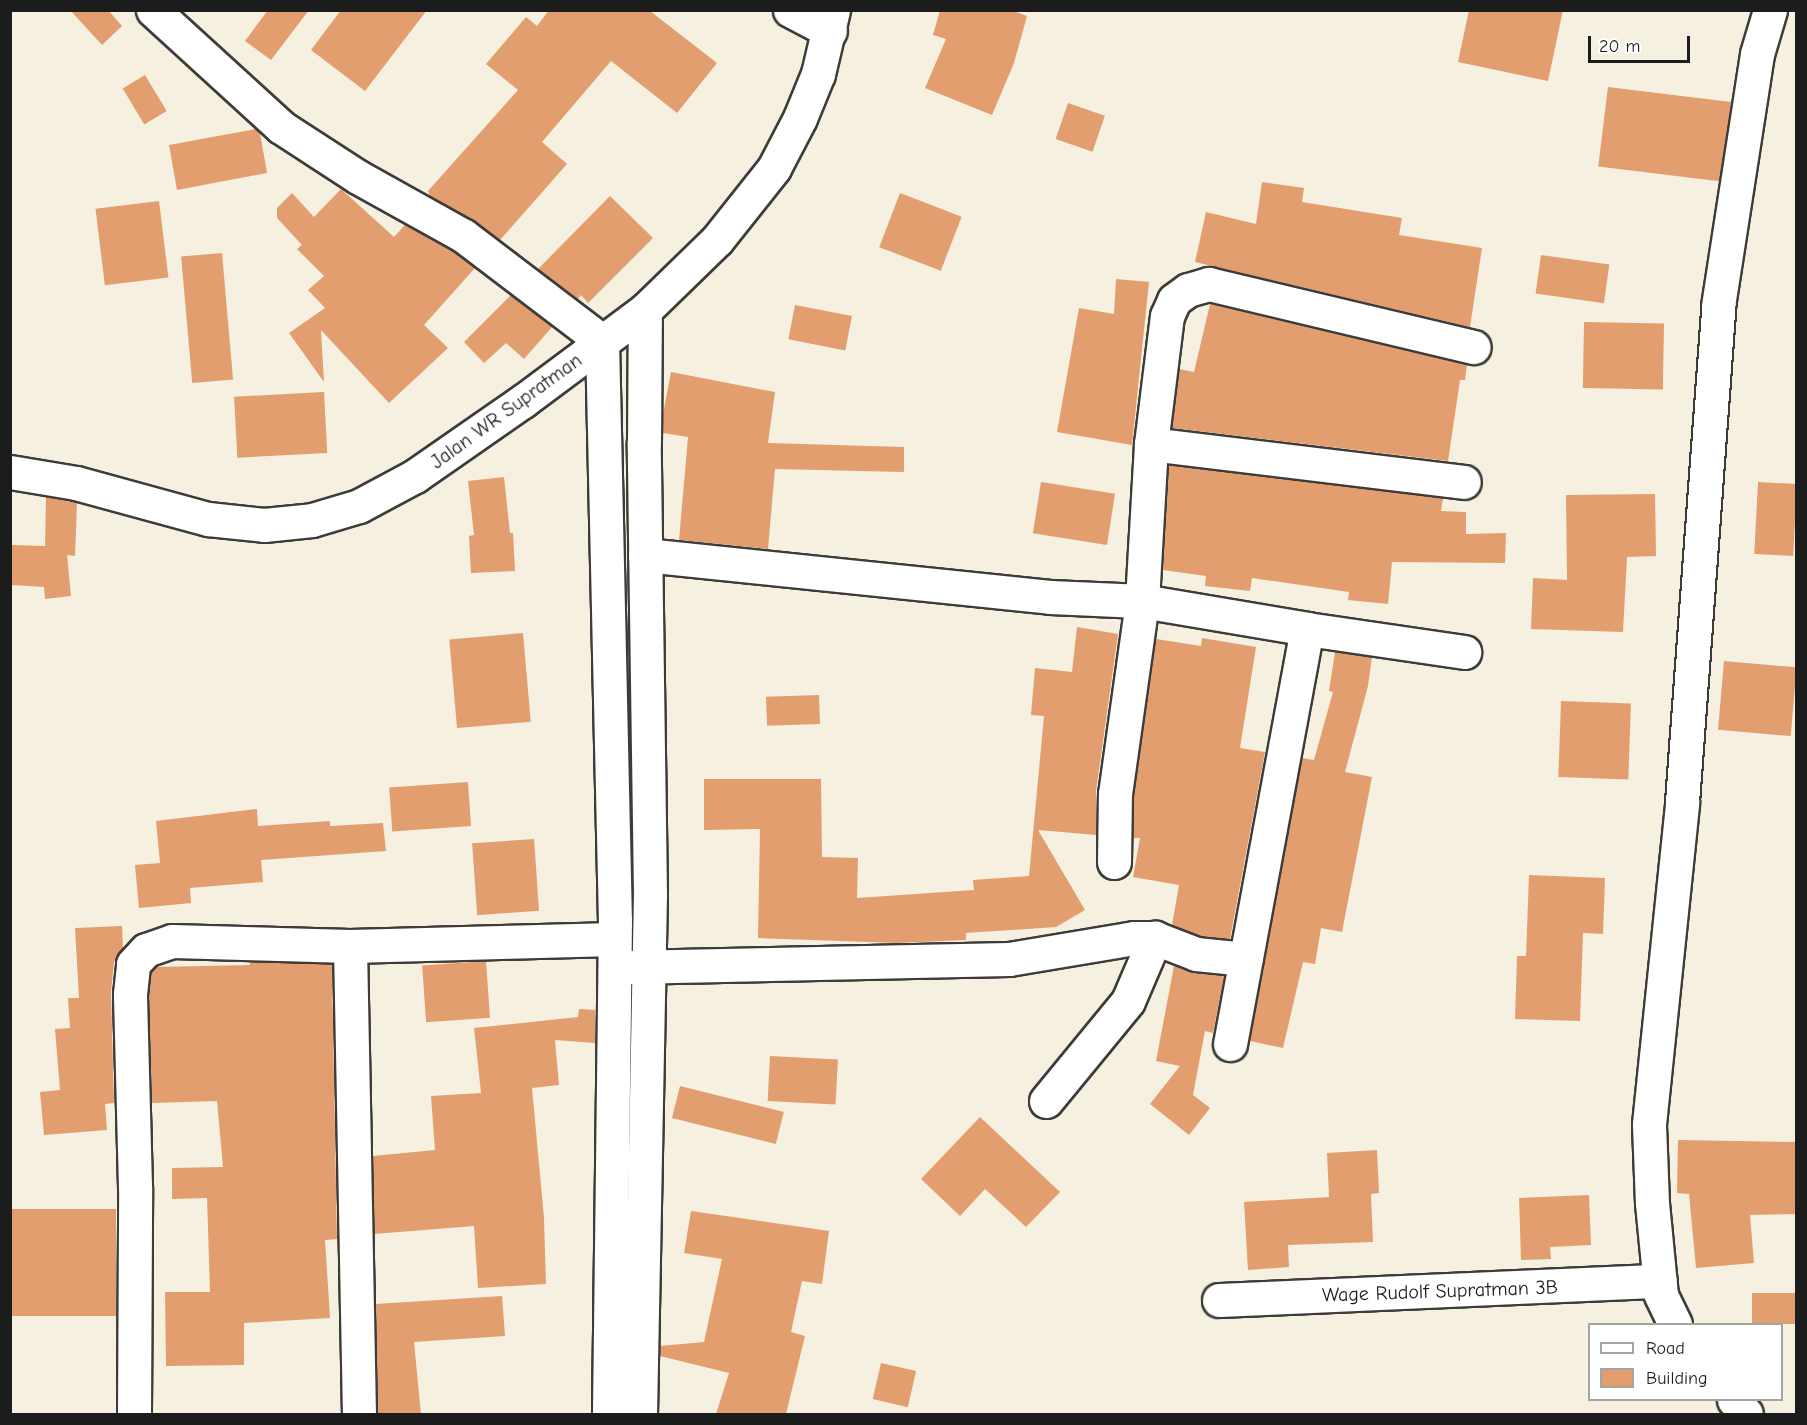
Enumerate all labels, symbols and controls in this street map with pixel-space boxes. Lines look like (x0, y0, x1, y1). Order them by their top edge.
scale bar (1591, 24, 1693, 62)
text: 20 m (1599, 36, 1640, 57)
street label: Jalan WR Supratman (426, 348, 586, 474)
street label: Wage Rudolf Supratman 3B (1322, 1275, 1558, 1307)
legend (1588, 1323, 1783, 1401)
text: Road (1646, 1338, 1685, 1359)
text: Building (1646, 1368, 1708, 1389)

